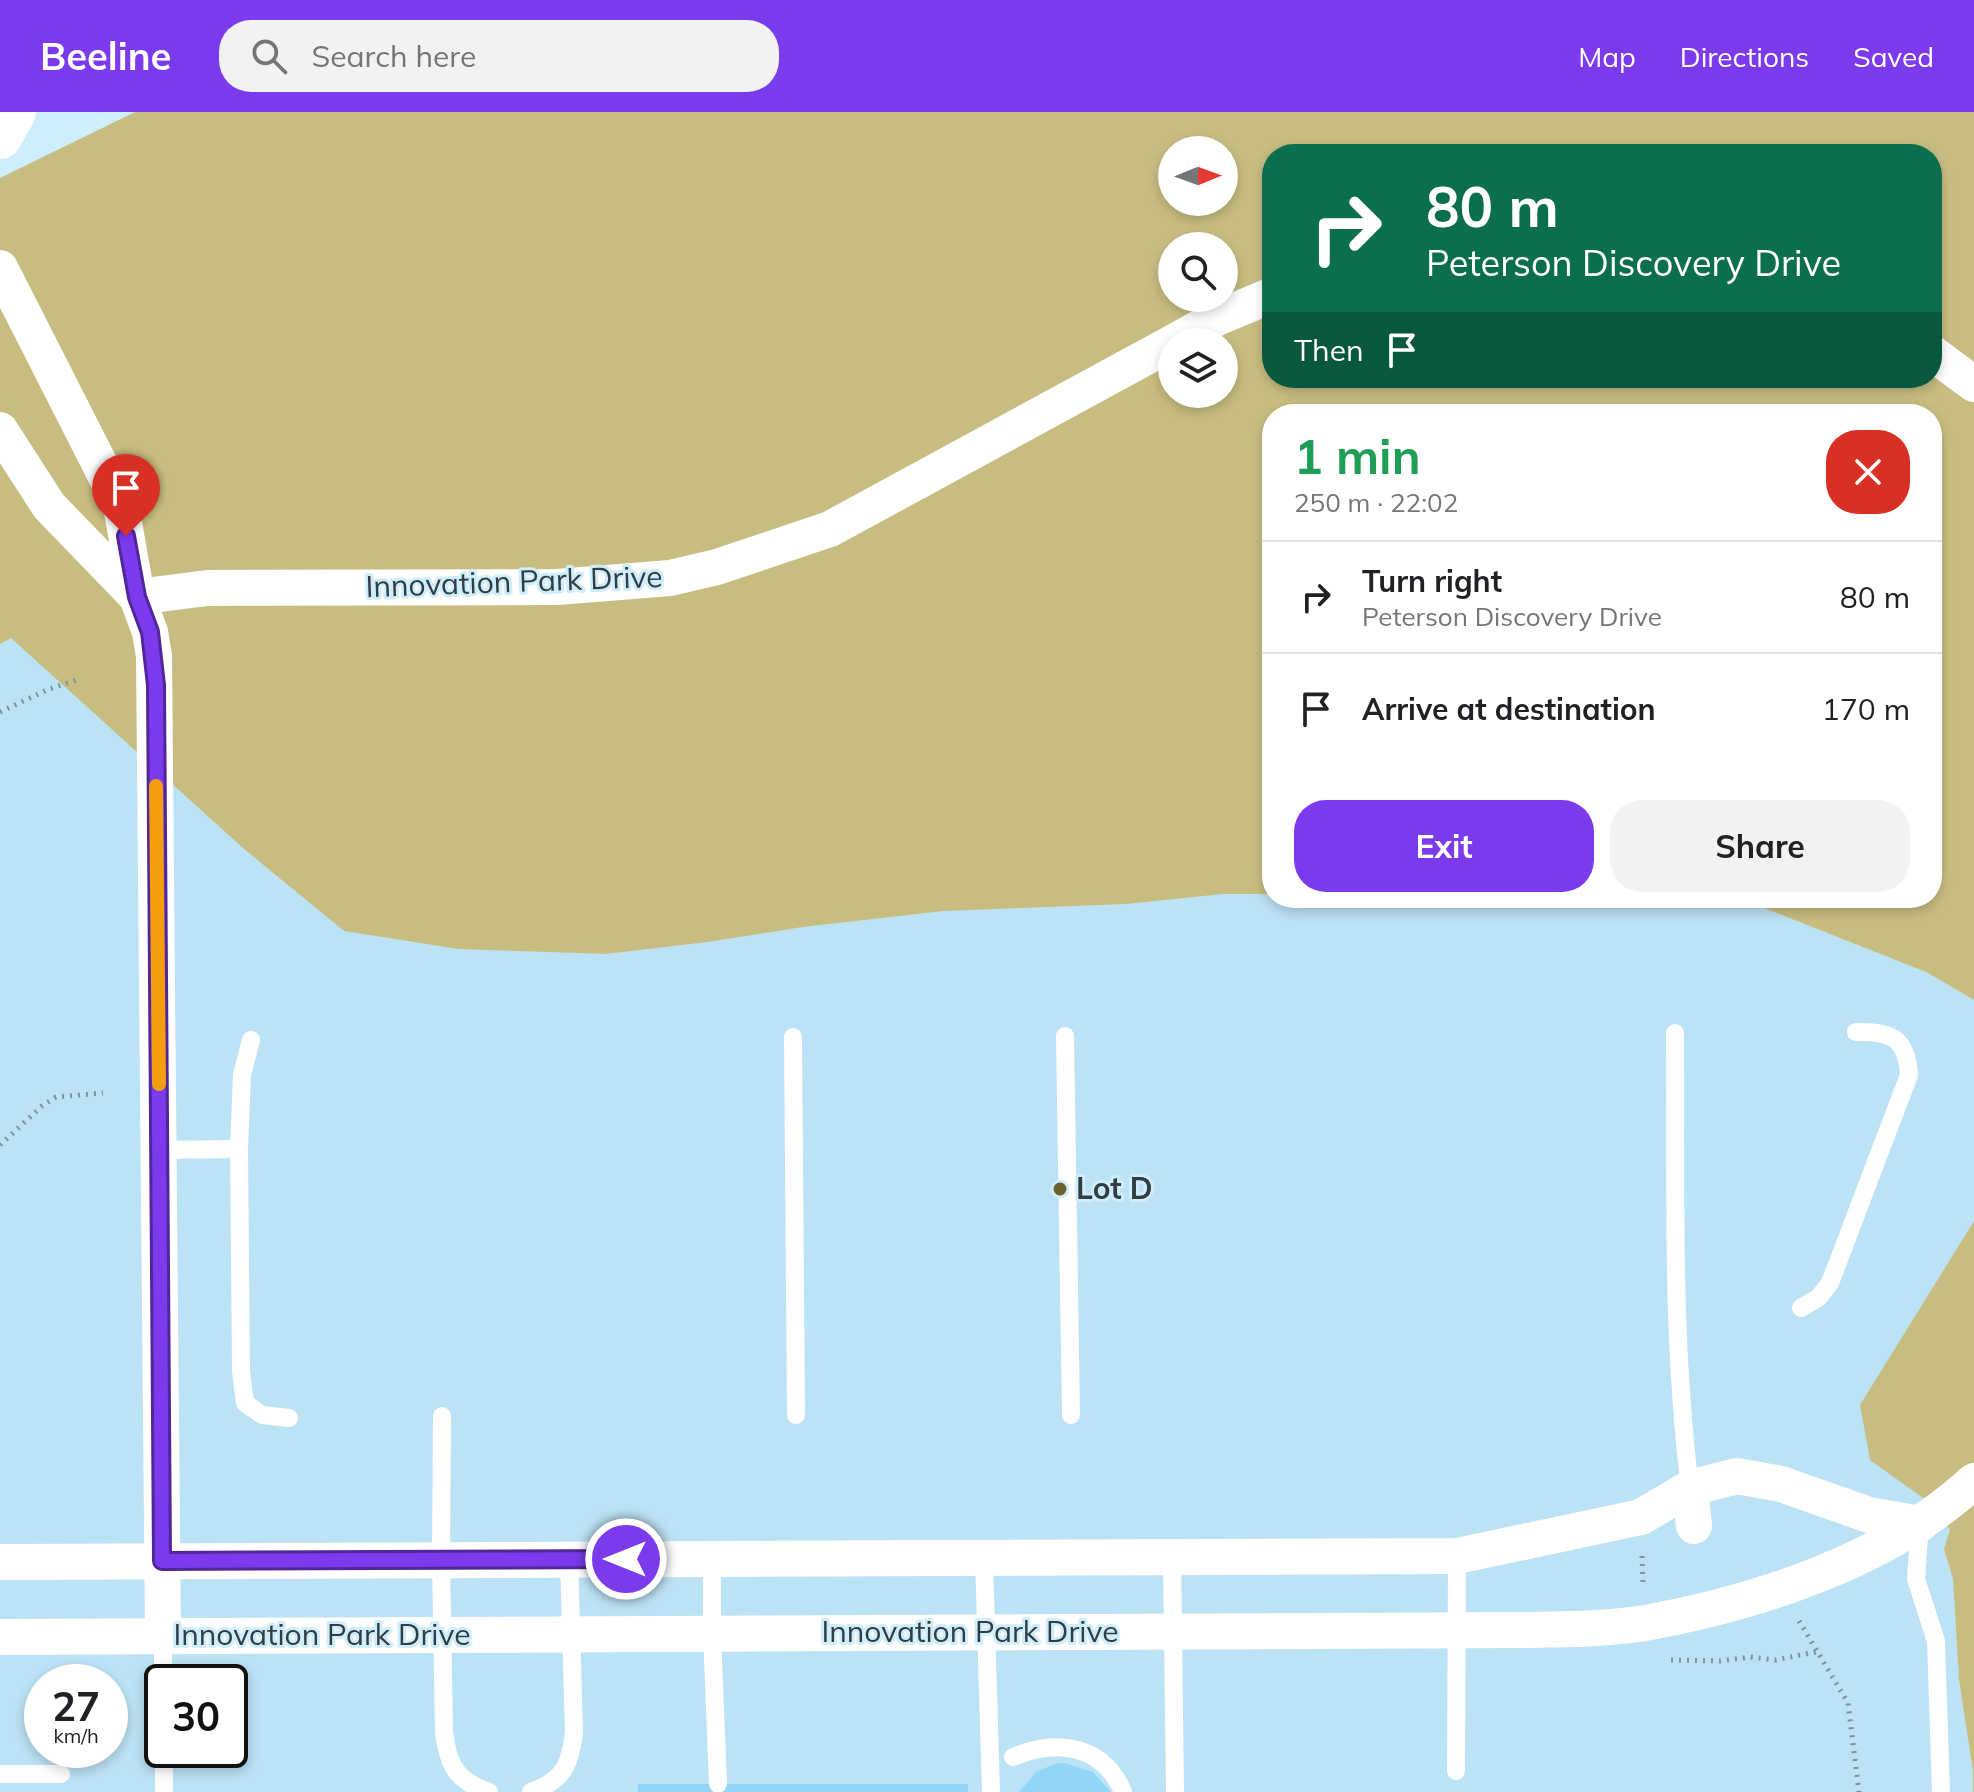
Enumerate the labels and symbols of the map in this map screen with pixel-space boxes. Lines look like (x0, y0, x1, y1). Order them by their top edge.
north arrow (1158, 136, 1238, 216)
pin (92, 454, 160, 536)
street label: Innovation Park Drive (365, 557, 663, 605)
place label: Lot D (1076, 1169, 1153, 1207)
marker: Lot D (1051, 1180, 1069, 1198)
position arrow (584, 1517, 668, 1601)
street label: Innovation Park Drive (821, 1612, 1119, 1650)
street label: Innovation Park Drive (173, 1615, 471, 1653)
speed limit sign: 30 (144, 1664, 248, 1768)

